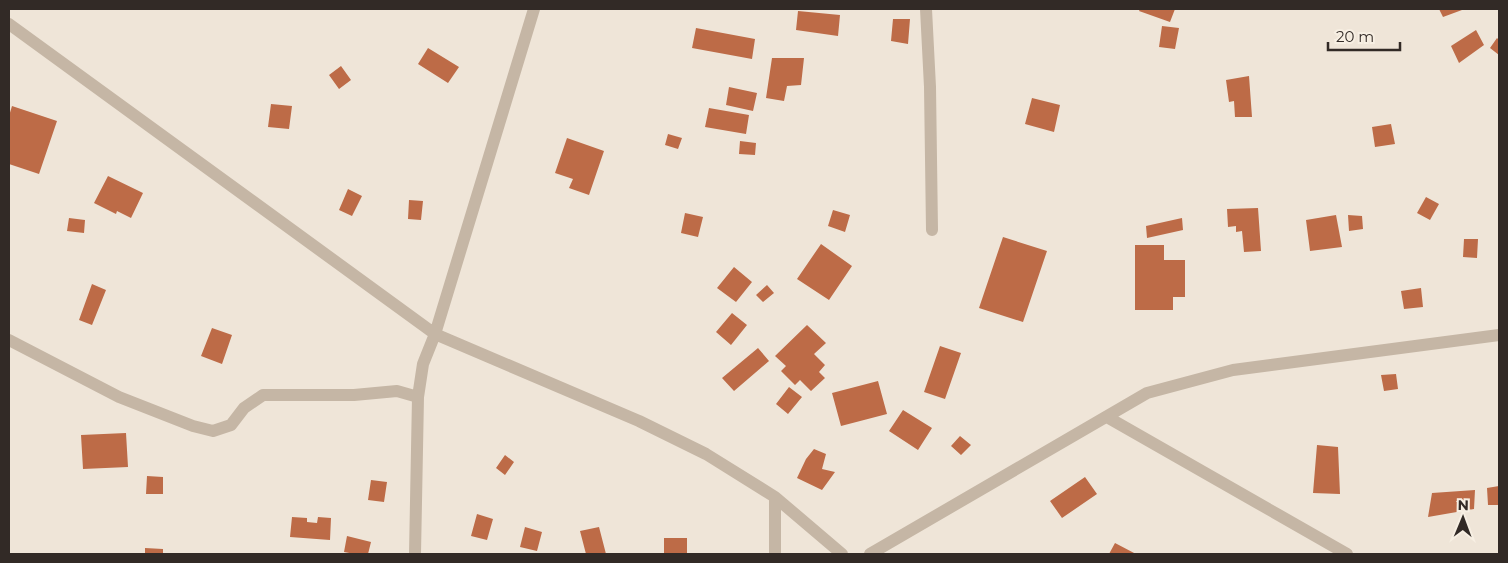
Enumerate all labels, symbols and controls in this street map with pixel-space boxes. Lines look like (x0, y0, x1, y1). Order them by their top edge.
scale bar (1328, 20, 1400, 52)
text: 20 m (1336, 27, 1374, 46)
north arrow (1438, 493, 1488, 543)
text: N (1457, 496, 1469, 514)

